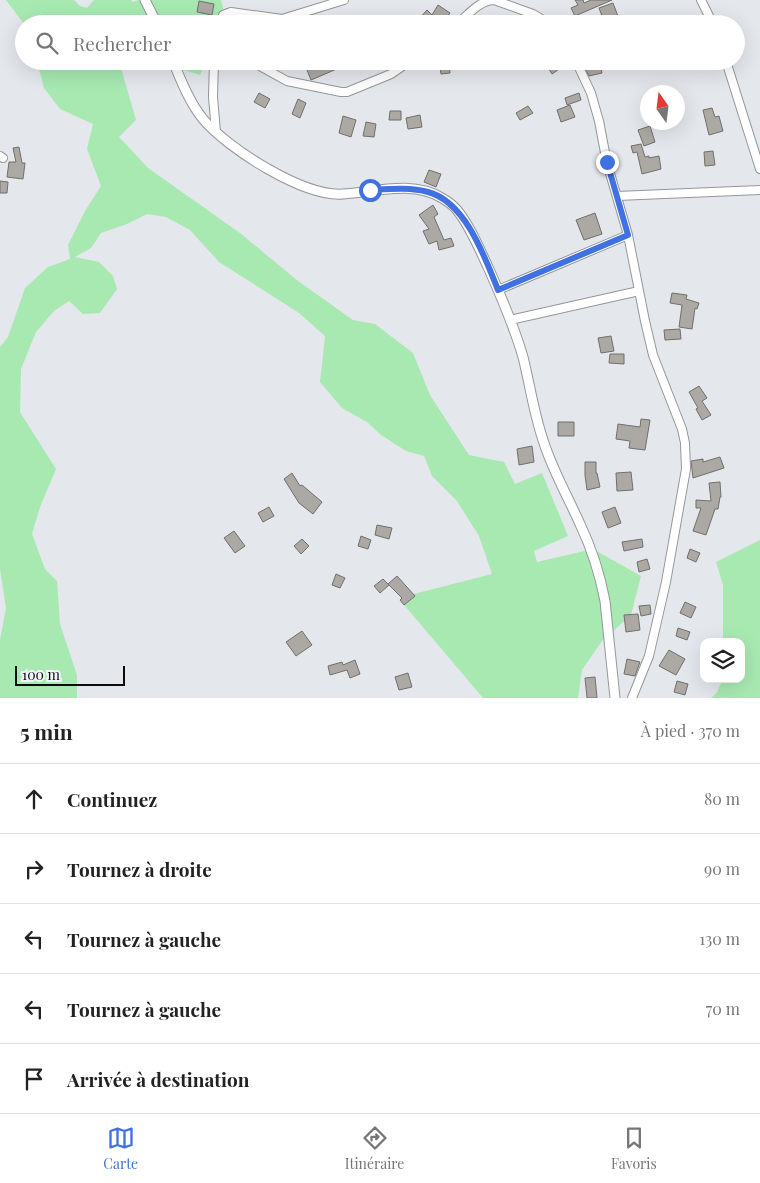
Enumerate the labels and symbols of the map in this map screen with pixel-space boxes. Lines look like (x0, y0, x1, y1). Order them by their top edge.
north arrow (640, 85, 685, 130)
route end (596, 151, 619, 174)
route start (359, 179, 382, 202)
scale bar (15, 663, 125, 686)

